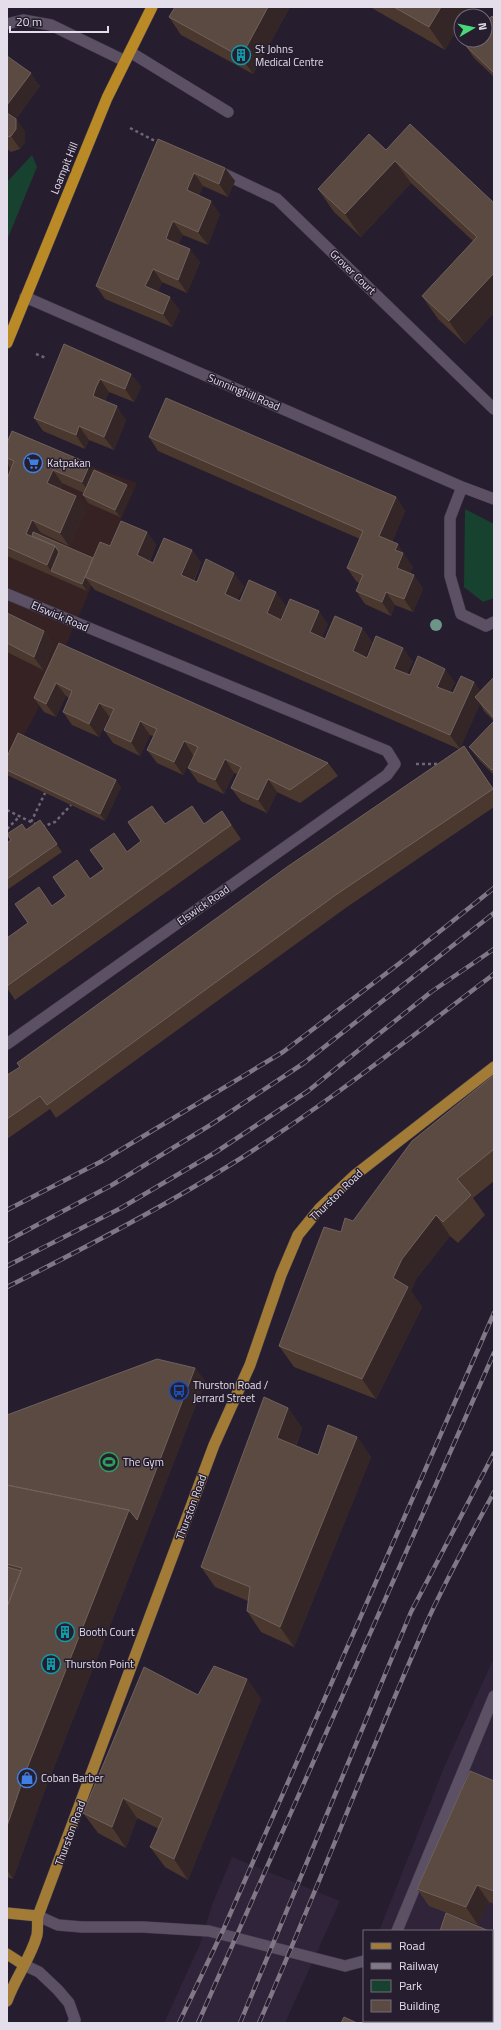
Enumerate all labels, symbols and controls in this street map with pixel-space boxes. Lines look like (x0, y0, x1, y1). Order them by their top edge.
scale bar (10, 8, 108, 34)
north arrow (453, 8, 493, 48)
text: 20 m (16, 12, 42, 31)
text: N (474, 21, 491, 31)
place label: St Johns Medical Centre (255, 41, 324, 70)
building icon: St Johns Medical Centre (230, 44, 252, 66)
street label: Loampit Hill (46, 139, 82, 197)
street label: Grover Court (326, 246, 380, 298)
street label: Sunninghill Road (205, 370, 283, 415)
supermarket icon: Katpakan (22, 452, 44, 474)
place label: Katpakan (47, 455, 91, 471)
street label: Elswick Road (29, 597, 91, 635)
street label: Elswick Road (174, 881, 233, 929)
street label: Thurston Road (306, 1165, 366, 1224)
place label: Thurston Road / Jerrard Street (193, 1377, 269, 1406)
bus stop icon: Thurston Road / Jerrard Street (168, 1380, 190, 1402)
sports icon: The Gym (98, 1451, 120, 1473)
place label: The Gym (123, 1454, 164, 1470)
street label: Thurston Road (172, 1472, 210, 1542)
building icon: Booth Court (54, 1621, 76, 1643)
place label: Booth Court (79, 1624, 135, 1640)
building icon: Thurston Point (40, 1653, 62, 1675)
place label: Thurston Point (65, 1656, 134, 1672)
shop icon: Coban Barber (16, 1767, 38, 1789)
place label: Coban Barber (41, 1770, 104, 1786)
street label: Thurston Road (51, 1798, 89, 1868)
legend (363, 1930, 493, 2022)
text: Road (399, 1936, 425, 1955)
text: Railway (399, 1956, 439, 1975)
text: Park (399, 1976, 422, 1995)
text: Building (399, 1996, 440, 2015)

